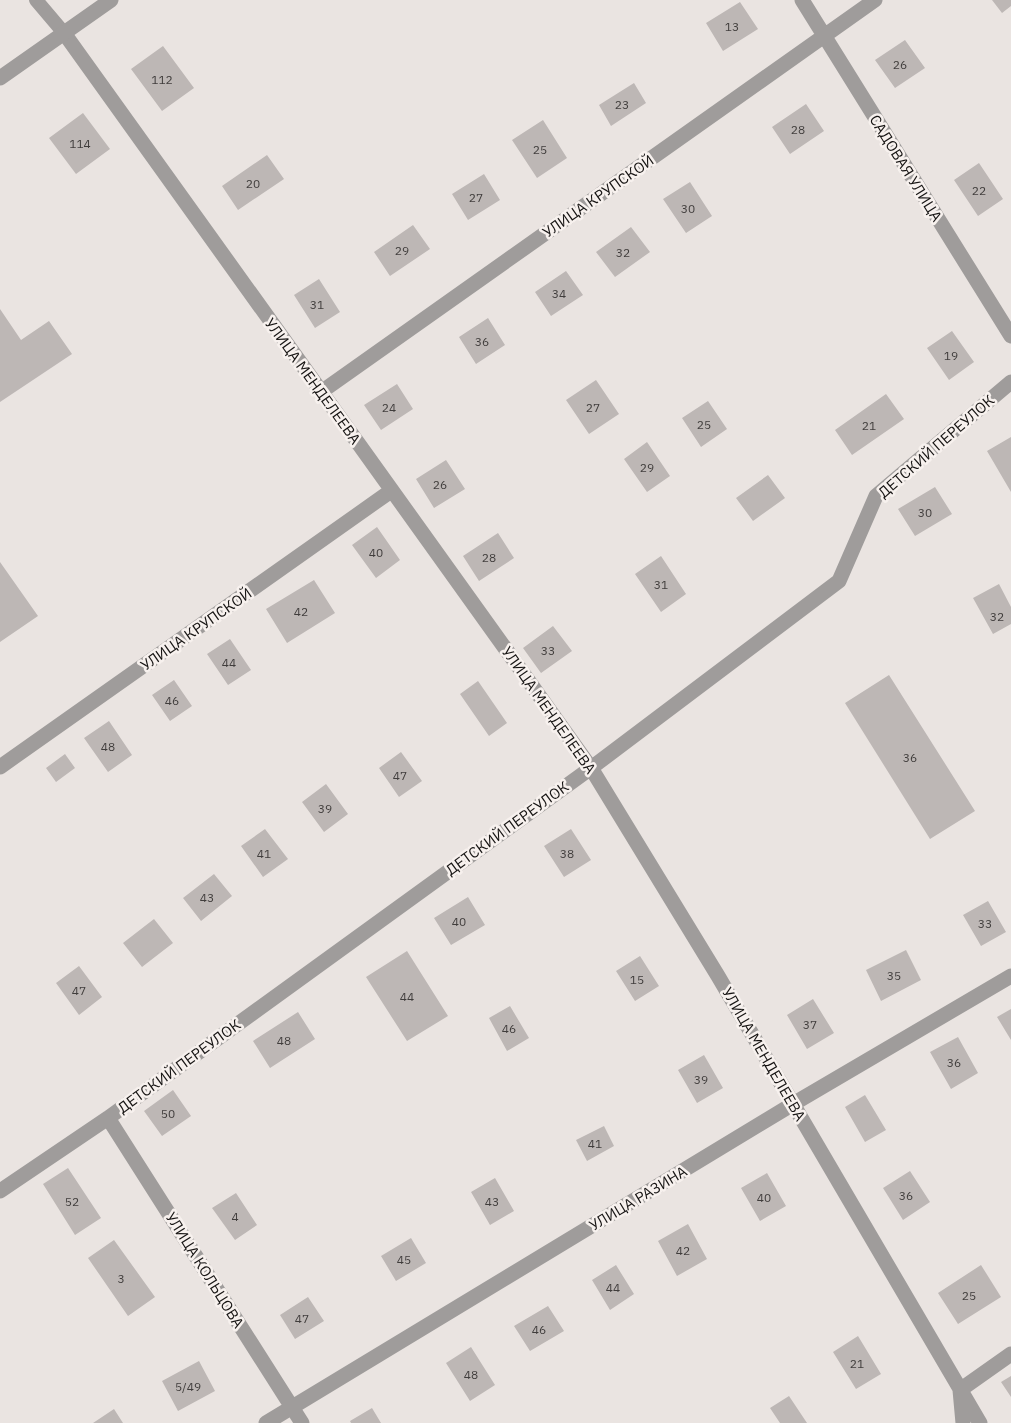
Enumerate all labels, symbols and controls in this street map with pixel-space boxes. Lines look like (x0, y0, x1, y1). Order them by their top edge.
house number: 13 (725, 19, 739, 34)
house number: 26 (893, 57, 907, 72)
house number: 112 (151, 72, 173, 87)
house number: 23 (615, 97, 629, 112)
street label: САДОВАЯ УЛИЦА (866, 111, 947, 225)
house number: 28 (791, 122, 805, 137)
house number: 114 (69, 136, 91, 151)
house number: 25 (533, 142, 547, 157)
street label: УЛИЦА КРУПСКОЙ (539, 150, 657, 242)
house number: 20 (246, 176, 260, 191)
house number: 22 (972, 183, 986, 198)
house number: 27 (469, 190, 483, 205)
house number: 30 (681, 201, 695, 216)
house number: 29 (395, 243, 409, 258)
house number: 32 (616, 245, 630, 260)
house number: 34 (552, 286, 566, 301)
house number: 31 (310, 297, 324, 312)
street label: УЛИЦА МЕНДЕЛЕЕВА (261, 314, 365, 448)
house number: 36 (475, 334, 489, 349)
house number: 19 (944, 348, 958, 363)
street label: ДЕТСКИЙ ПЕРЕУЛОК (874, 390, 998, 502)
house number: 24 (382, 400, 396, 415)
house number: 27 (586, 400, 600, 415)
house number: 25 (697, 417, 711, 432)
house number: 21 (862, 418, 876, 433)
house number: 29 (640, 460, 654, 475)
house number: 26 (433, 477, 447, 492)
house number: 30 (918, 505, 932, 520)
house number: 40 (369, 545, 383, 560)
house number: 28 (482, 550, 496, 565)
house number: 31 (654, 577, 668, 592)
street label: УЛИЦА КРУПСКОЙ (137, 583, 255, 675)
house number: 42 (294, 604, 308, 619)
house number: 32 (990, 609, 1004, 624)
street label: УЛИЦА МЕНДЕЛЕЕВА (498, 643, 600, 778)
house number: 33 (541, 643, 555, 658)
house number: 44 (222, 655, 236, 670)
house number: 46 (165, 693, 179, 708)
house number: 48 (101, 739, 115, 754)
house number: 36 (903, 750, 917, 765)
house number: 47 (393, 768, 407, 783)
street label: ДЕТСКИЙ ПЕРЕУЛОК (442, 777, 572, 879)
house number: 39 (318, 801, 332, 816)
house number: 41 (257, 846, 271, 861)
house number: 38 (560, 846, 574, 861)
house number: 43 (200, 890, 214, 905)
house number: 40 (452, 914, 466, 929)
house number: 33 (978, 916, 992, 931)
house number: 35 (887, 968, 901, 983)
house number: 15 (630, 972, 644, 987)
house number: 47 (72, 983, 86, 998)
street label: УЛИЦА МЕНДЕЛЕЕВА (718, 984, 810, 1125)
house number: 44 (400, 989, 414, 1004)
street label: ДЕТСКИЙ ПЕРЕУЛОК (114, 1015, 244, 1117)
house number: 37 (803, 1017, 817, 1032)
house number: 46 (502, 1021, 516, 1036)
house number: 48 (277, 1033, 291, 1048)
house number: 36 (947, 1055, 961, 1070)
house number: 39 (694, 1072, 708, 1087)
house number: 50 (161, 1106, 175, 1121)
house number: 41 (588, 1136, 602, 1151)
street label: УЛИЦА РАЗИНА (586, 1161, 691, 1235)
house number: 36 (899, 1188, 913, 1203)
house number: 40 (757, 1190, 771, 1205)
house number: 52 (65, 1194, 79, 1209)
house number: 43 (485, 1194, 499, 1209)
street label: УЛИЦА КОЛЬЦОВА (162, 1208, 249, 1332)
house number: 4 (231, 1209, 239, 1224)
house number: 42 (676, 1243, 690, 1258)
house number: 45 (397, 1252, 411, 1267)
house number: 3 (117, 1271, 125, 1286)
house number: 44 (606, 1280, 620, 1295)
house number: 25 (962, 1288, 976, 1303)
house number: 47 (295, 1311, 309, 1326)
house number: 46 (532, 1322, 546, 1337)
house number: 21 (850, 1356, 864, 1371)
house number: 48 (464, 1367, 478, 1382)
house number: 5/49 (175, 1379, 201, 1394)

